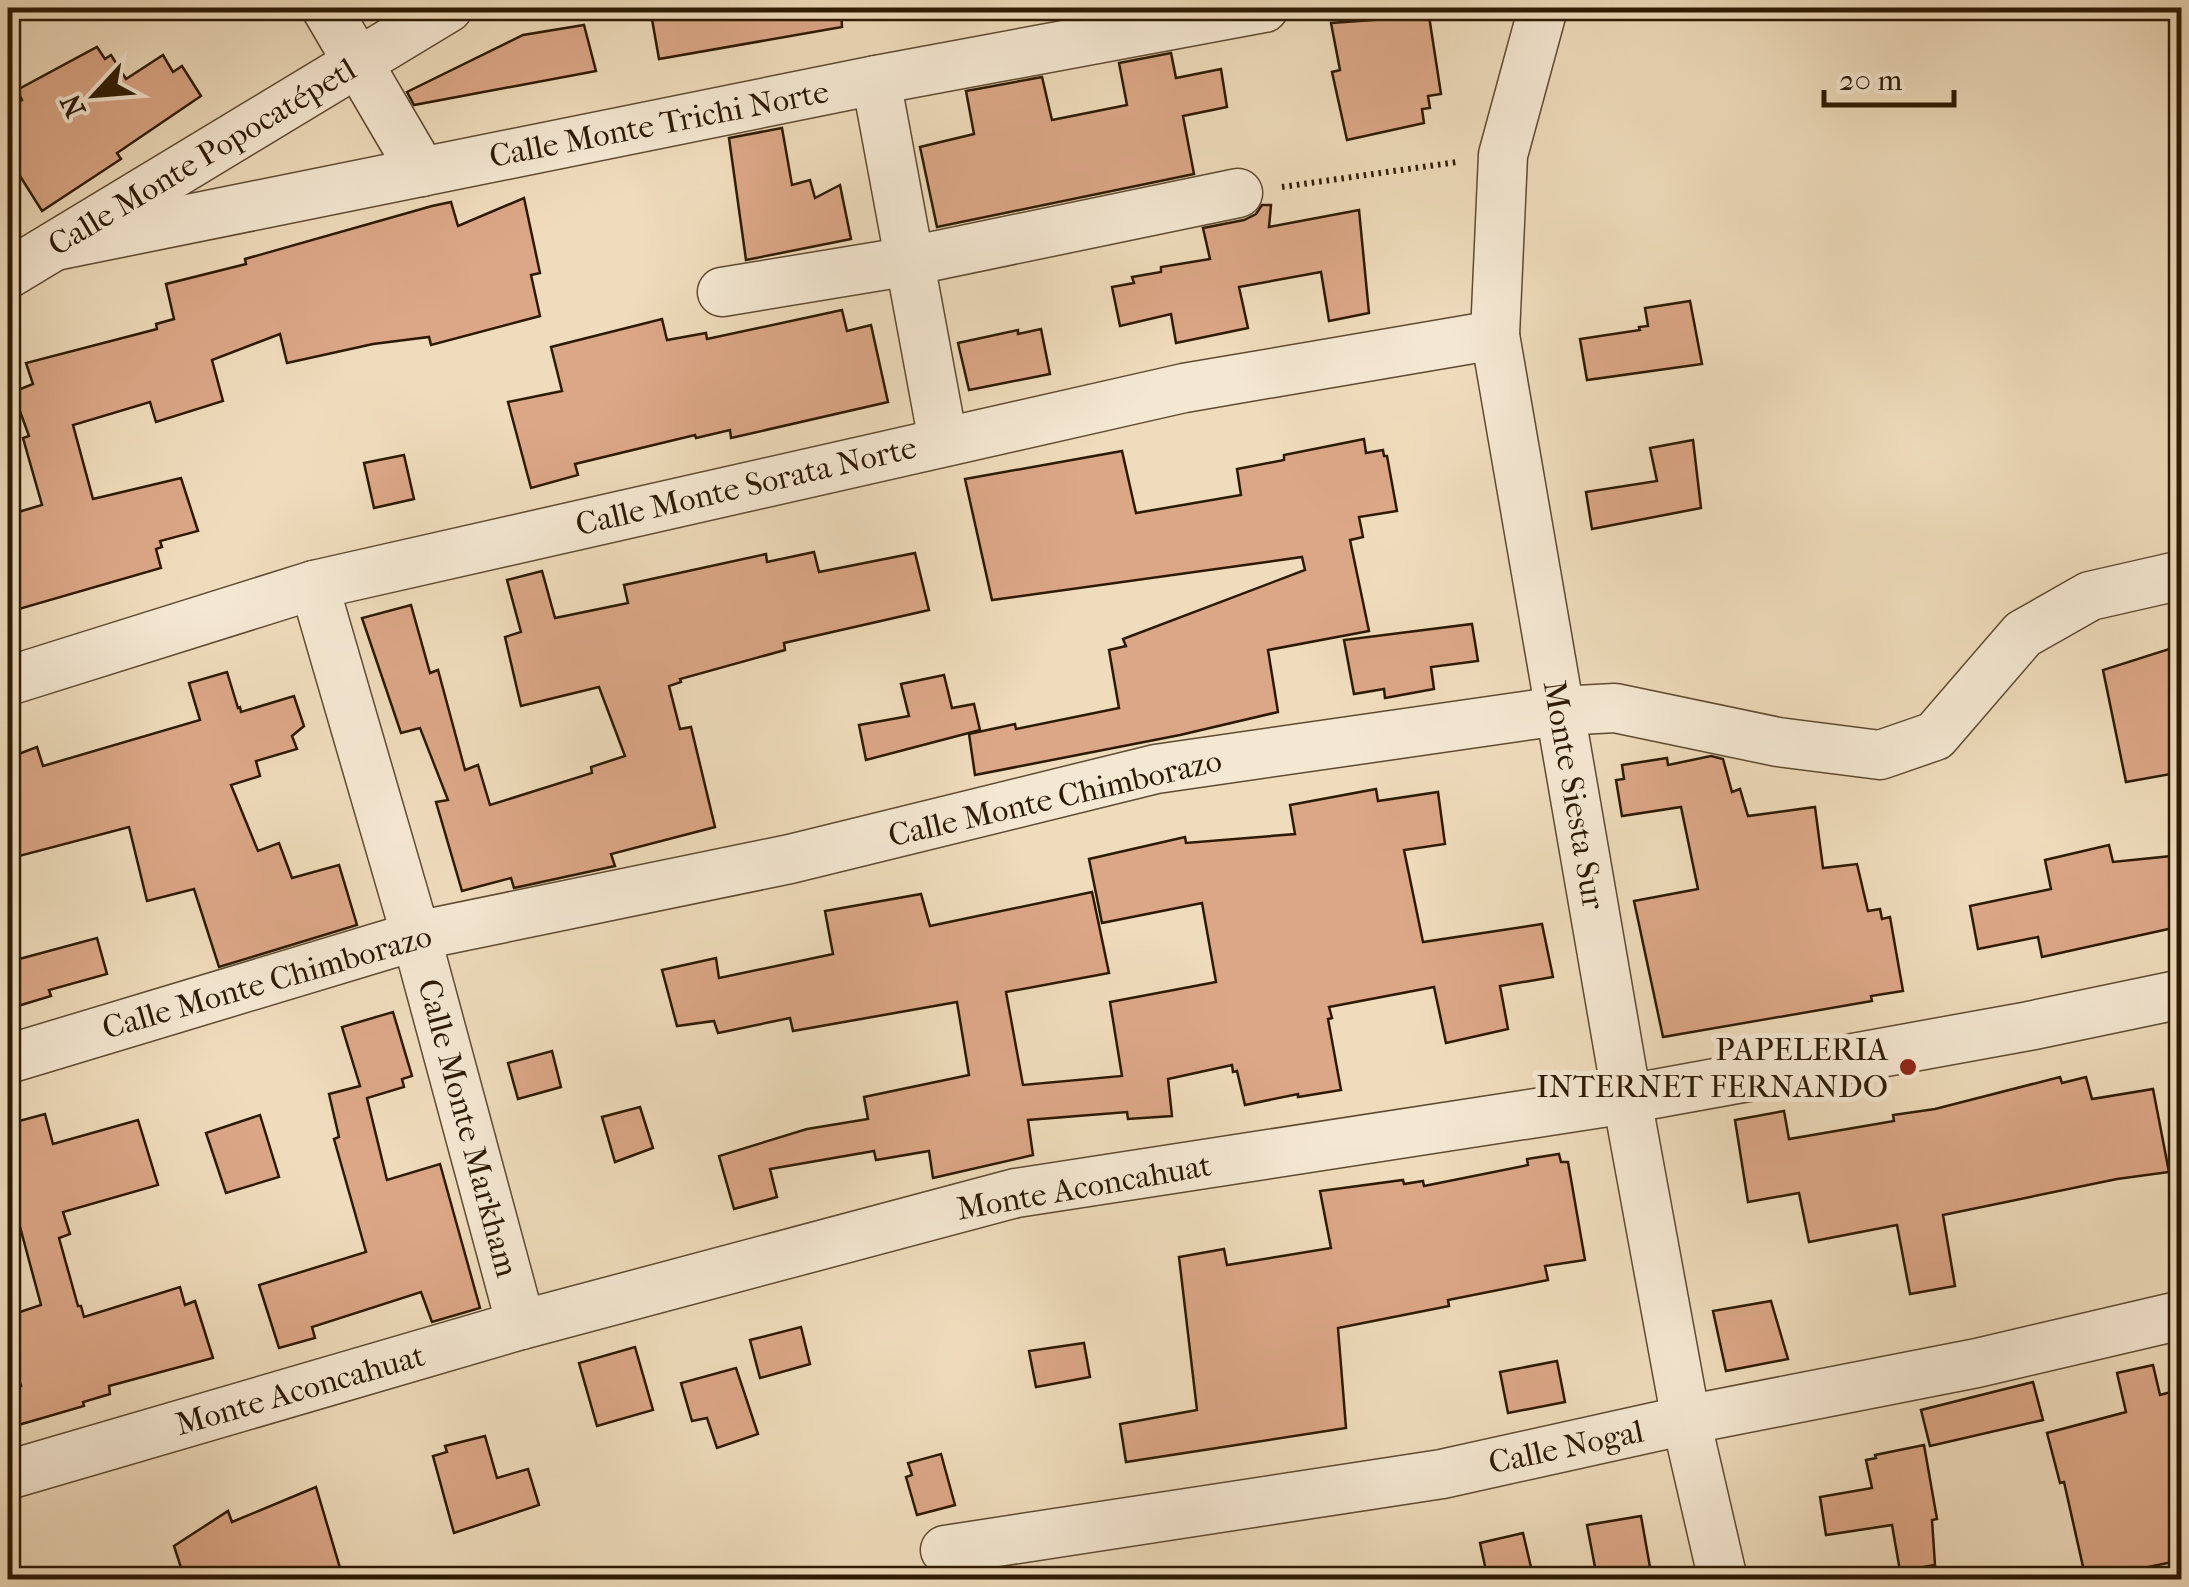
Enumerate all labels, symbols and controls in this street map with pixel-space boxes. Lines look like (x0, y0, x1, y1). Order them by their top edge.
north arrow (45, 45, 145, 145)
scale bar (1824, 45, 1954, 107)
street label: Calle Monte Popocatépetl (42, 50, 362, 263)
text: 20 m (1839, 63, 1902, 98)
street label: Calle Monte Trichi Norte (486, 73, 832, 175)
text: N (53, 88, 92, 123)
street label: Calle Monte Sorata Norte (572, 429, 920, 543)
street label: Monte Siesta Sur (1536, 678, 1612, 913)
street label: Calle Monte Chimborazo (885, 742, 1225, 854)
street label: Calle Monte Chimborazo (98, 917, 436, 1047)
street label: Calle Monte Markham (410, 975, 526, 1281)
place label: PAPELERIA INTERNET FERNANDO (1536, 1031, 1888, 1105)
marker: PAPELERIA INTERNET FERNANDO (1897, 1056, 1919, 1078)
street label: Monte Aconcahuat (954, 1146, 1215, 1228)
street label: Monte Aconcahuat (171, 1337, 429, 1443)
street label: Calle Nogal (1485, 1413, 1647, 1481)

